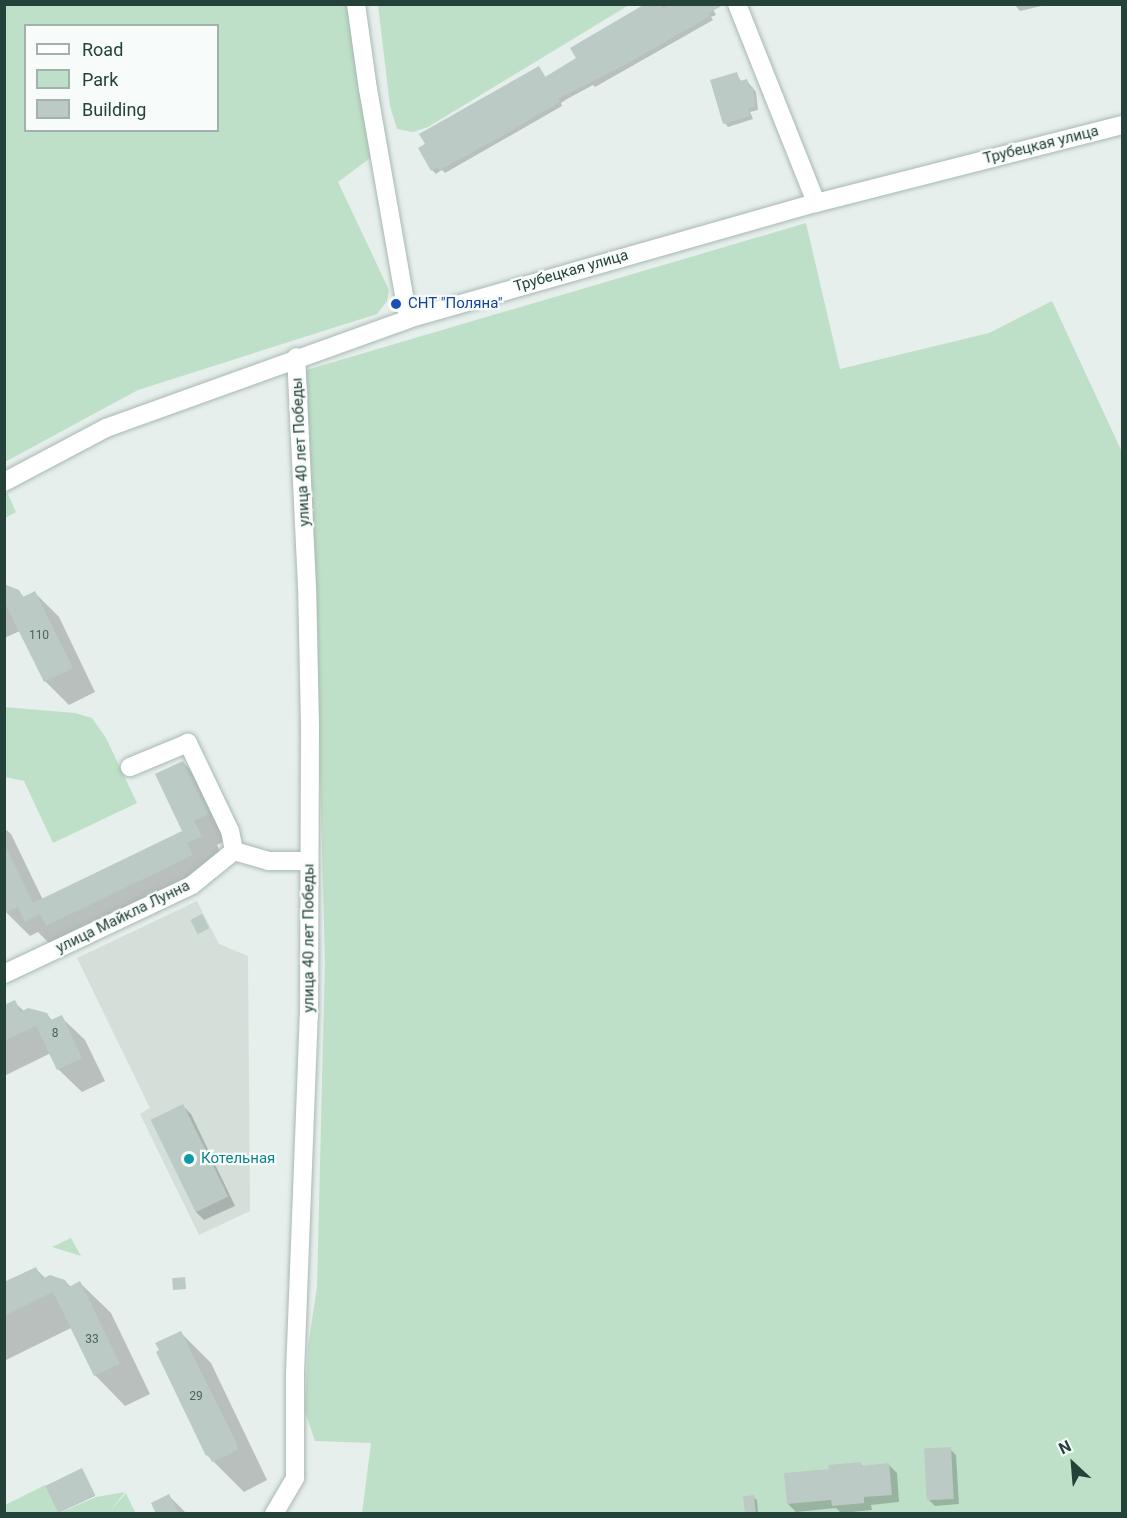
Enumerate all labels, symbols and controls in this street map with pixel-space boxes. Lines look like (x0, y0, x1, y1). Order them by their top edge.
legend (24, 24, 219, 132)
text: Road (82, 39, 123, 60)
text: Park (82, 69, 118, 90)
text: Building (82, 99, 146, 120)
street label: Трубецкая улица (982, 122, 1100, 168)
street label: Трубецкая улица (512, 246, 630, 296)
place label: СНТ "Поляна" (408, 295, 503, 313)
marker: СНТ "Поляна" (389, 297, 403, 311)
street label: улица 40 лет Победы (288, 377, 314, 527)
house number: 110 (29, 629, 49, 643)
street label: улица 40 лет Победы (300, 863, 318, 1013)
street label: улица Майкла Лунна (53, 877, 193, 957)
house number: 8 (52, 1027, 58, 1041)
place label: Котельная (201, 1150, 275, 1168)
marker: Котельная (182, 1152, 196, 1166)
house number: 33 (85, 1333, 99, 1347)
house number: 29 (189, 1390, 203, 1404)
north arrow (1043, 1434, 1103, 1494)
text: N (1056, 1436, 1074, 1458)

